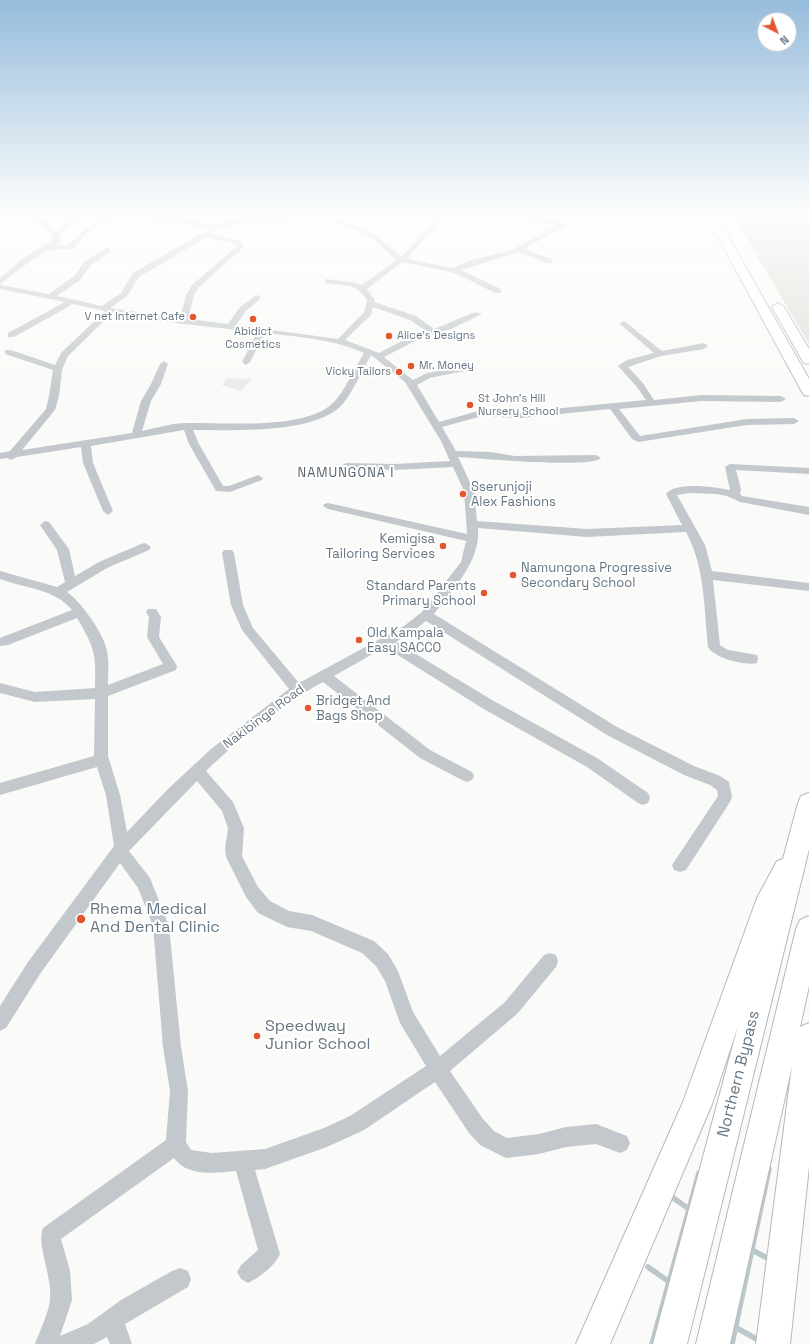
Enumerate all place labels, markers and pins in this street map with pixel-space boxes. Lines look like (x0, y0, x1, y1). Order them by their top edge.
place label: V net Internet Cafe (85, 310, 185, 324)
marker: V net Internet Cafe (188, 312, 198, 322)
marker: Abidict Cosmetics (248, 314, 258, 324)
place label: Abidict Cosmetics (225, 325, 281, 351)
place label: Alice's Designs (397, 329, 475, 343)
marker: Alice's Designs (384, 331, 394, 341)
place label: Mr. Money (419, 359, 474, 373)
marker: Mr. Money (406, 361, 416, 371)
place label: Vicky Tailors (326, 365, 391, 379)
marker: Vicky Tailors (394, 367, 404, 377)
place label: St John's Hill Nursery School (478, 392, 558, 418)
marker: St John's Hill Nursery School (465, 400, 475, 410)
place label: Sserunjoji Alex Fashions (471, 479, 556, 510)
marker: Sserunjoji Alex Fashions (458, 489, 468, 499)
place label: Kemigisa Tailoring Services (326, 531, 435, 562)
marker: Kemigisa Tailoring Services (438, 541, 448, 551)
place label: Namungona Progressive Secondary School (521, 560, 672, 591)
marker: Namungona Progressive Secondary School (508, 570, 518, 580)
place label: Standard Parents Primary School (366, 578, 476, 609)
marker: Standard Parents Primary School (479, 588, 489, 598)
place label: Old Kampala Easy SACCO (367, 625, 444, 656)
marker: Old Kampala Easy SACCO (354, 635, 364, 645)
place label: Bridget And Bags Shop (316, 693, 391, 724)
marker: Bridget And Bags Shop (303, 703, 313, 713)
place label: Rhema Medical And Dental Clinic (90, 900, 220, 938)
marker: Rhema Medical And Dental Clinic (75, 913, 87, 925)
place label: Speedway Junior School (265, 1017, 371, 1055)
marker: Speedway Junior School (252, 1031, 262, 1041)

